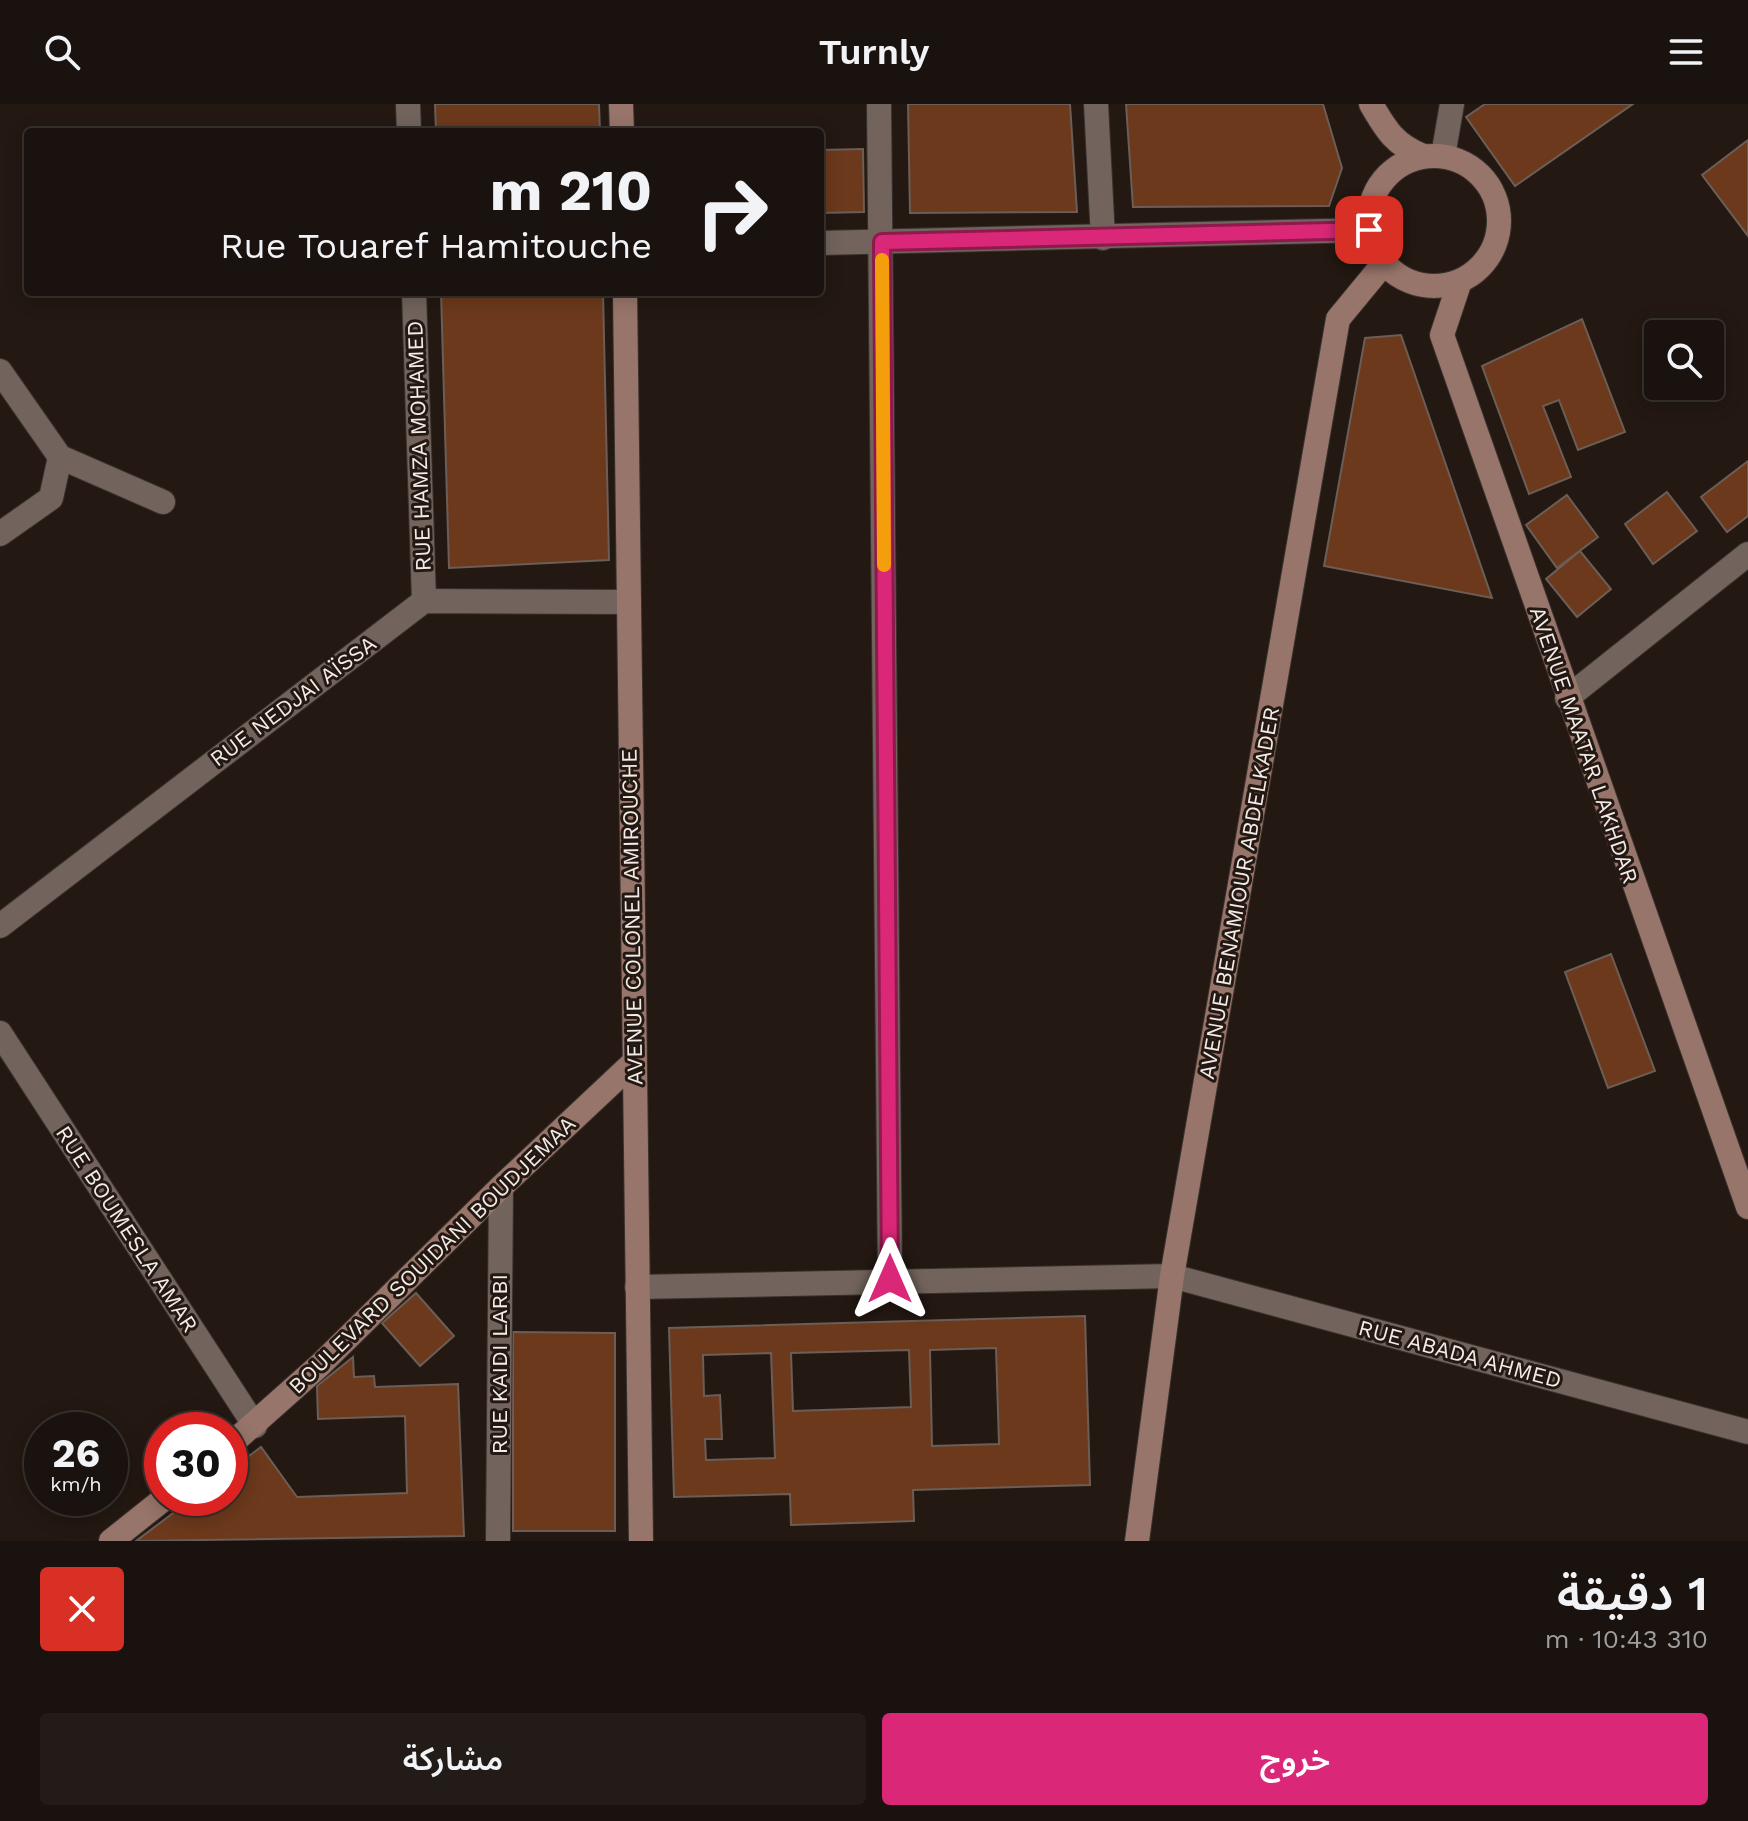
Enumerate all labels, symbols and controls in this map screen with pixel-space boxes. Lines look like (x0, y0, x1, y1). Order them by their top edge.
icon: search (40, 30, 84, 74)
icon: menu (1664, 30, 1708, 74)
text: Turnly (819, 31, 929, 73)
text: 210 m (490, 158, 652, 224)
icon: right (680, 160, 784, 264)
pin (1335, 196, 1403, 264)
icon: arrive (1347, 208, 1391, 252)
text: Rue Touaref Hamitouche (220, 225, 652, 267)
street label: RUE HAMZA MOHAMED (402, 320, 436, 572)
map controls (1644, 320, 1724, 400)
button: search (1644, 320, 1724, 400)
street label: AVENUE MAATAR LAKHDAR (1525, 603, 1643, 887)
street label: RUE NEDJAI AÏSSA (205, 631, 381, 771)
street label: AVENUE BENAMIOUR ABDELKADER (1194, 705, 1284, 1081)
street label: AVENUE COLONEL AMIROUCHE (617, 749, 647, 1085)
street label: BOULEVARD SOUIDANI BOUDJEMAA (284, 1111, 580, 1399)
street label: RUE BOUMESLA AMAR (51, 1121, 203, 1337)
position arrow (848, 1237, 932, 1321)
street label: RUE KAIDI LARBI (487, 1274, 512, 1454)
street label: RUE ABADA AHMED (1356, 1315, 1564, 1393)
speed limit sign: 30 (144, 1412, 248, 1516)
text: 26 (52, 1430, 100, 1477)
text: km/h (50, 1472, 102, 1496)
text: 1 دقيقة (1557, 1565, 1708, 1622)
button: close (40, 1567, 124, 1651)
text: 310 m · 10:43 (1545, 1624, 1708, 1654)
button: مشاركة (40, 1713, 866, 1805)
button: خروج (882, 1713, 1708, 1805)

